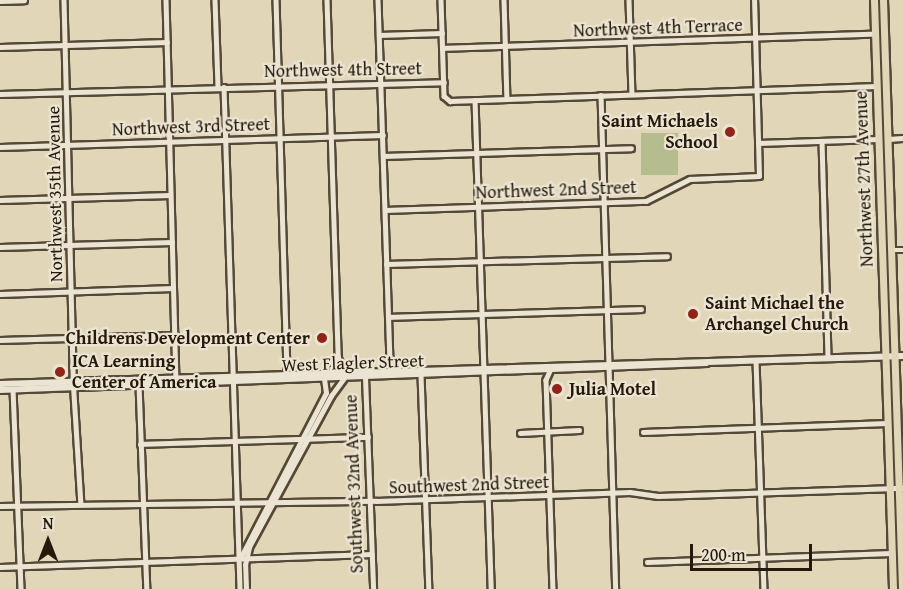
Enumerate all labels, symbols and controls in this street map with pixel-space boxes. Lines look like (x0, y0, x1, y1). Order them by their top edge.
street label: Northwest 4th Terrace (573, 14, 743, 42)
street label: Northwest 4th Street (264, 58, 422, 82)
street label: Northwest 27th Avenue (850, 91, 878, 267)
street label: Northwest 35th Avenue (43, 106, 67, 282)
place label: Saint Michaels School (601, 111, 718, 154)
street label: Northwest 3rd Street (112, 113, 270, 141)
marker: Saint Michaels School (723, 125, 737, 139)
street label: Northwest 2nd Street (475, 176, 637, 204)
place label: Saint Michael the Archangel Church (705, 293, 849, 336)
marker: Saint Michael the Archangel Church (686, 307, 700, 321)
place label: Childrens Development Center (66, 327, 310, 349)
marker: Childrens Development Center (315, 331, 329, 345)
street label: West Flagler Street (282, 350, 424, 376)
place label: ICA Learning Center of America (72, 351, 217, 394)
marker: ICA Learning Center of America (53, 365, 67, 379)
place label: Julia Motel (569, 378, 656, 400)
marker: Julia Motel (550, 382, 564, 396)
street label: Southwest 32nd Avenue (340, 394, 368, 574)
street label: Southwest 2nd Street (388, 471, 550, 499)
north arrow (18, 511, 78, 571)
text: N (43, 511, 53, 535)
scale bar (693, 532, 814, 570)
text: 200 m (701, 541, 746, 568)

